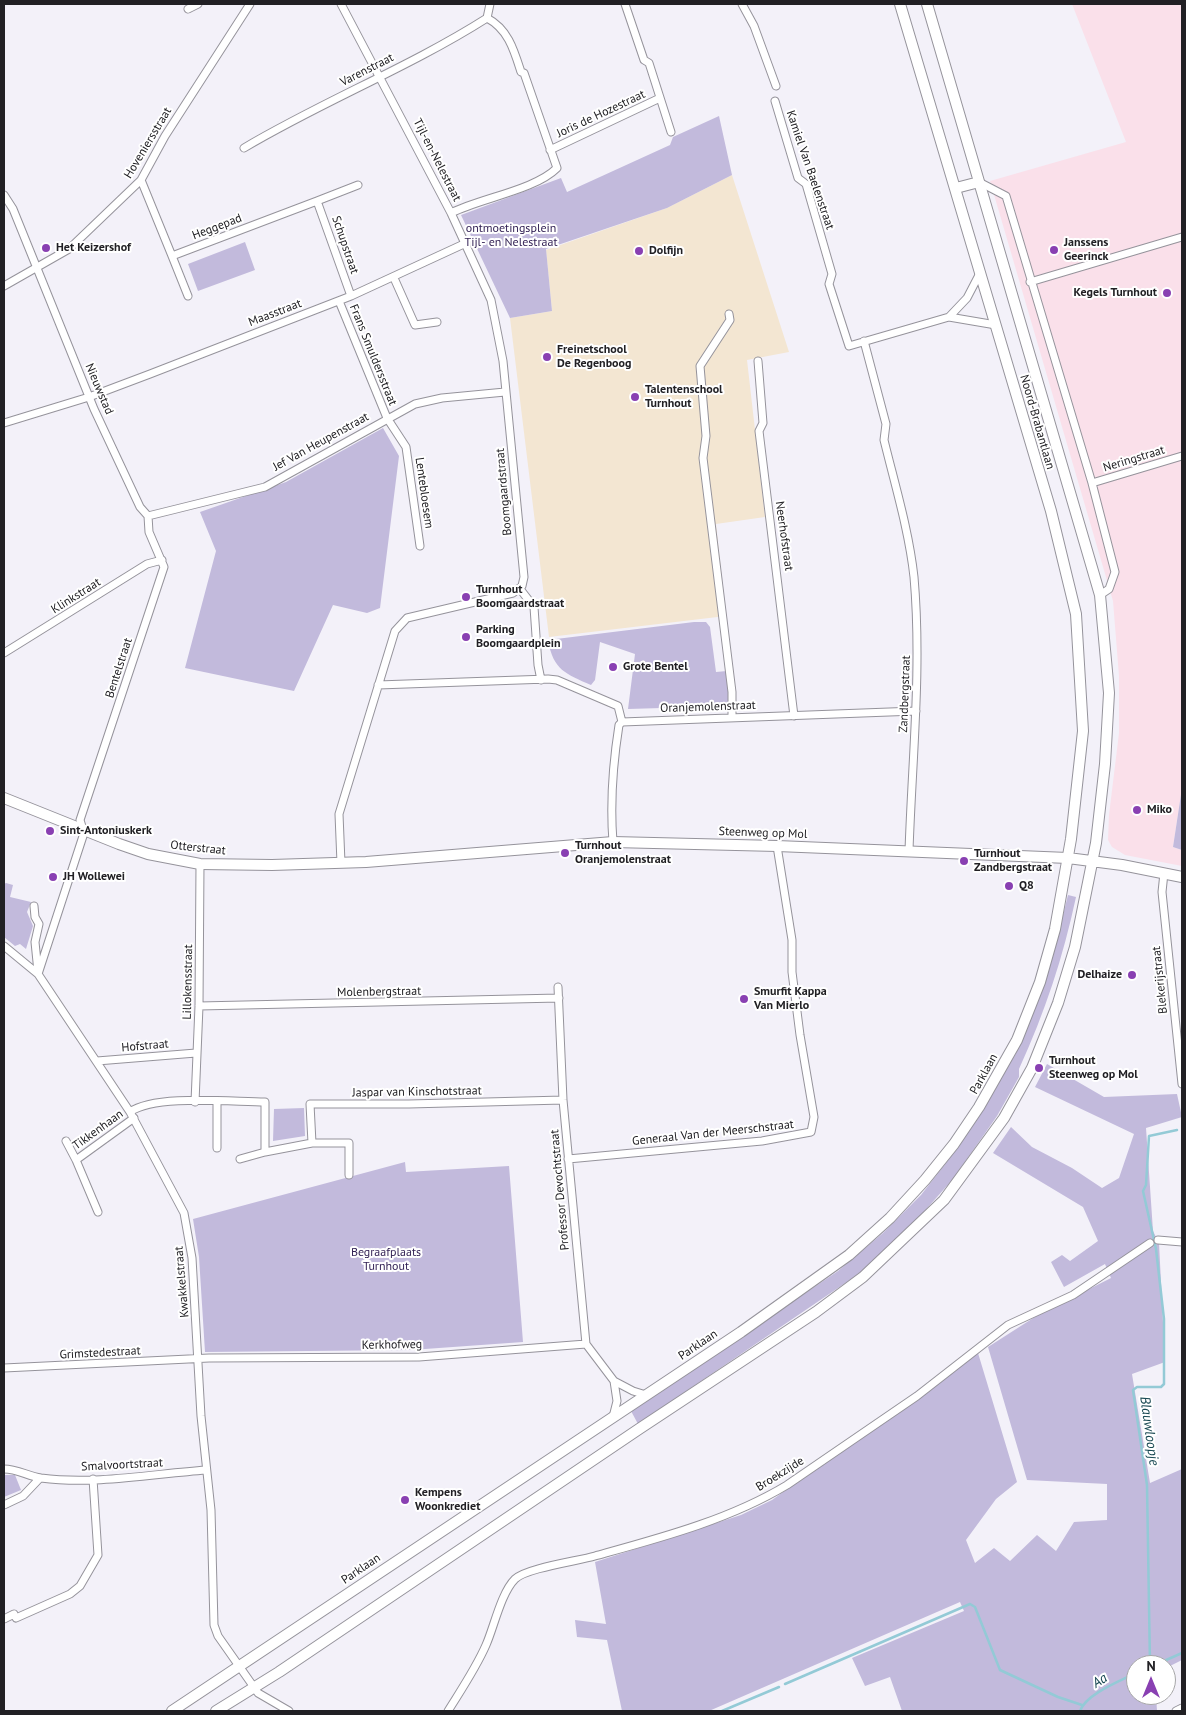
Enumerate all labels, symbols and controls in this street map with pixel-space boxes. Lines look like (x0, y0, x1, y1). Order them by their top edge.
street label: Varenstraat (338, 50, 396, 90)
street label: Joris de Hozestraat (554, 87, 648, 141)
street label: Hoveniersstraat (121, 105, 175, 181)
street label: Kamiel Van Baelenstraat (783, 109, 837, 231)
street label: Tijl-en-Nelestraat (410, 116, 464, 204)
street label: Heggepad (190, 211, 244, 243)
street label: Schupstraat (328, 214, 362, 276)
park label: ontmoetingsplein Tijl- en Nelestraat (465, 222, 557, 250)
place label: Janssens Geerinck (1064, 236, 1109, 264)
place label: Het Keizershof (56, 241, 131, 255)
marker: Het Keizershof (40, 242, 52, 254)
place label: Dolfijn (649, 244, 683, 258)
marker: Janssens Geerinck (1048, 244, 1060, 256)
marker: Dolfijn (633, 245, 645, 257)
place label: Kegels Turnhout (1074, 286, 1157, 300)
marker: Kegels Turnhout (1161, 287, 1173, 299)
street label: Maasstraat (246, 296, 304, 330)
street label: Frans Smuldersstraat (346, 302, 400, 408)
place label: Freinetschool De Regenboog (557, 343, 631, 371)
marker: Freinetschool De Regenboog (541, 351, 553, 363)
street label: Nieuwstad (82, 361, 116, 417)
street label: Noord-Brabantlaan (1017, 373, 1057, 471)
place label: Talentenschool Turnhout (645, 383, 723, 411)
marker: Talentenschool Turnhout (629, 391, 641, 403)
street label: Jef Van Heupenstraat (270, 410, 372, 474)
street label: Neringstraat (1101, 443, 1167, 475)
street label: Boomgaardstraat (493, 448, 515, 536)
street label: Lentebloesem (412, 457, 436, 529)
street label: Neerhofstraat (772, 500, 796, 572)
street label: Klinkstraat (49, 575, 103, 617)
place label: Turnhout Boomgaardstraat (476, 583, 564, 611)
marker: Turnhout Boomgaardstraat (460, 591, 472, 603)
place label: Parking Boomgaardplein (476, 623, 561, 651)
marker: Parking Boomgaardplein (460, 631, 472, 643)
street label: Bentelstraat (103, 636, 135, 700)
street label: Zandbergstraat (896, 655, 914, 733)
place label: Grote Bentel (623, 660, 688, 674)
marker: Grote Bentel (607, 661, 619, 673)
street label: Oranjemolenstraat (660, 698, 756, 716)
place label: Miko (1147, 803, 1172, 817)
marker: Miko (1131, 804, 1143, 816)
place label: Sint-Antoniuskerk (60, 824, 152, 838)
street label: Steenweg op Mol (718, 824, 808, 842)
marker: Sint-Antoniuskerk (44, 825, 56, 837)
street label: Otterstraat (170, 838, 226, 858)
place label: Turnhout Oranjemolenstraat (575, 839, 671, 867)
marker: Turnhout Oranjemolenstraat (559, 847, 571, 859)
place label: Turnhout Zandbergstraat (974, 847, 1052, 875)
marker: Turnhout Zandbergstraat (958, 855, 970, 867)
place label: JH Wollewei (63, 870, 125, 884)
marker: JH Wollewei (47, 871, 59, 883)
place label: Q8 (1019, 879, 1034, 893)
marker: Q8 (1003, 880, 1015, 892)
street label: Lillokensstraat (180, 944, 196, 1020)
street label: Blekerijstraat (1149, 945, 1171, 1015)
place label: Delhaize (1077, 968, 1122, 982)
marker: Delhaize (1126, 969, 1138, 981)
street label: Molenbergstraat (337, 984, 421, 1000)
place label: Smurfit Kappa Van Mierlo (754, 985, 827, 1013)
marker: Smurfit Kappa Van Mierlo (738, 993, 750, 1005)
street label: Hofstraat (121, 1037, 169, 1055)
street label: Parklaan (967, 1051, 1001, 1097)
place label: Turnhout Steenweg op Mol (1049, 1054, 1138, 1082)
marker: Turnhout Steenweg op Mol (1033, 1062, 1045, 1074)
street label: Jaspar van Kinschotstraat (352, 1084, 482, 1100)
street label: Tikkenhaan (70, 1107, 126, 1153)
street label: Generaal Van der Meerschstraat (631, 1117, 795, 1149)
street label: Professor Devochtstraat (548, 1129, 572, 1251)
street label: Kwakkelstraat (172, 1246, 192, 1318)
park label: Begraafplaats Turnhout (351, 1246, 421, 1274)
street label: Parklaan (676, 1327, 720, 1363)
street label: Kerkhofweg (362, 1337, 422, 1353)
street label: Grimstedestraat (59, 1344, 141, 1362)
water label: Blauwloopje (1136, 1395, 1162, 1467)
street label: Broekzijde (753, 1454, 807, 1494)
street label: Smalvoortstraat (81, 1456, 163, 1474)
place label: Kempens Woonkrediet (415, 1486, 480, 1514)
marker: Kempens Woonkrediet (399, 1494, 411, 1506)
street label: Parklaan (339, 1551, 383, 1587)
north arrow (1126, 1655, 1176, 1705)
text: N (1146, 1657, 1156, 1675)
water label: Aa (1089, 1670, 1111, 1692)

